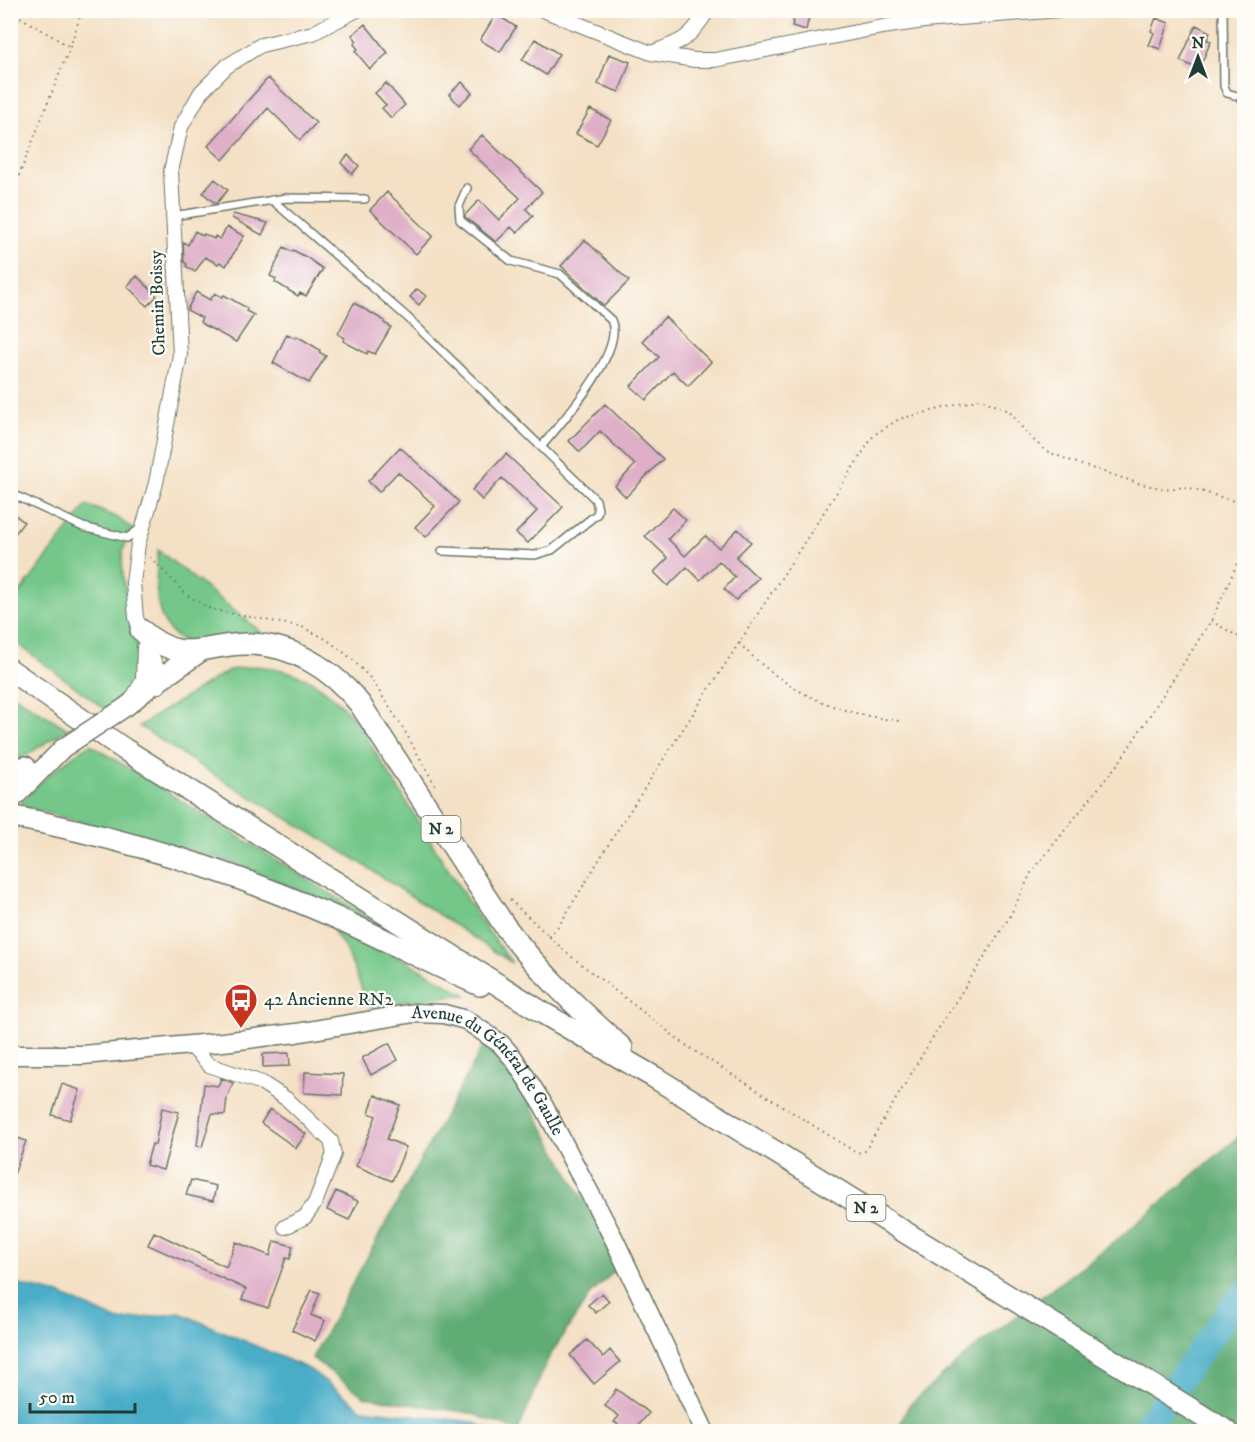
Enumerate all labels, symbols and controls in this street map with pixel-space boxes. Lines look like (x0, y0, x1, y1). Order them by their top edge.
north arrow (1168, 27, 1228, 87)
text: N (1191, 33, 1205, 53)
street label: Chemin Boissy (145, 249, 171, 356)
road number: N 2 (422, 816, 460, 842)
bus stop icon: 42 Ancienne RN2 (223, 982, 259, 1029)
place label: 42 Ancienne RN2 (264, 989, 394, 1011)
street label: Avenue du Général de Gaulle (411, 1002, 568, 1140)
road number: N 2 (846, 1195, 886, 1221)
scale bar (30, 1376, 135, 1414)
text: 50 m (39, 1387, 75, 1409)

